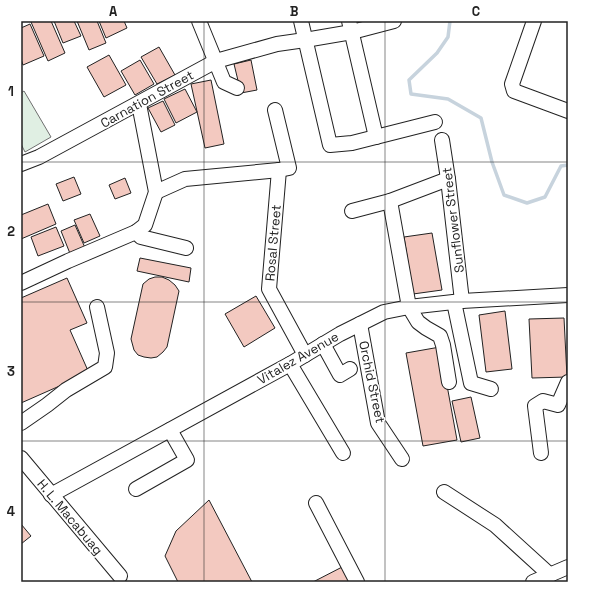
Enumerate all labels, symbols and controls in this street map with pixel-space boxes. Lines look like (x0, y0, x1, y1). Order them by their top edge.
text: A (109, 3, 118, 20)
text: B (290, 3, 299, 20)
text: C (472, 3, 480, 20)
street label: Carnation Street (97, 66, 197, 132)
text: 1 (8, 83, 14, 100)
street label: Sunflower Street (438, 166, 468, 274)
street label: Rosal Street (261, 204, 285, 282)
text: 2 (7, 223, 15, 240)
street label: Vitalez Avenue (254, 328, 342, 388)
street label: Orchid Street (355, 339, 389, 425)
text: 3 (7, 363, 15, 380)
street label: H. L. Macabuag (33, 476, 107, 558)
text: 4 (7, 503, 15, 520)

